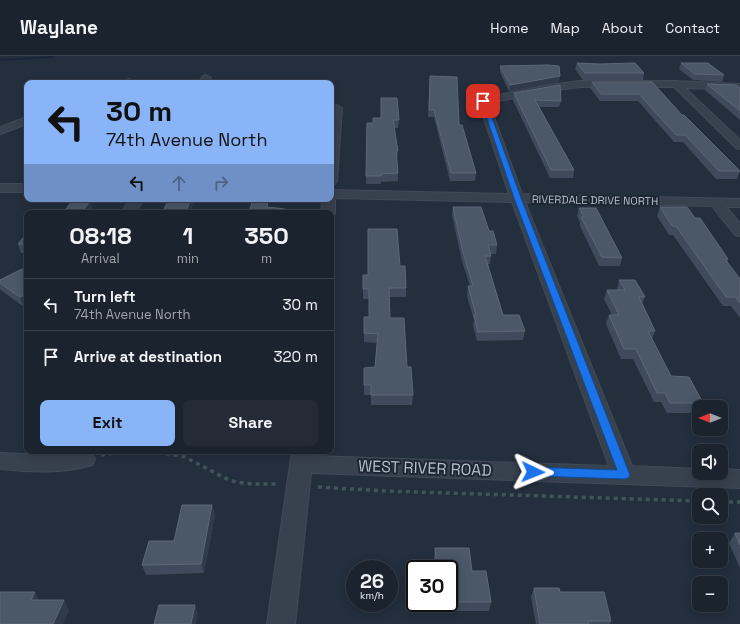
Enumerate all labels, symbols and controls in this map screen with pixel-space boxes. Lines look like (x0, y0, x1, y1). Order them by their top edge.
text: Waylane (20, 15, 98, 40)
text: Home (490, 19, 528, 37)
text: Map (550, 19, 580, 37)
text: About (602, 19, 643, 37)
text: Contact (665, 19, 720, 37)
pin (466, 84, 500, 118)
icon: arrive (472, 90, 494, 112)
text: 30 m (106, 93, 172, 129)
icon: left (40, 96, 92, 148)
text: 74th Avenue North (106, 128, 267, 151)
icon: left (126, 172, 148, 194)
icon: ahead (168, 172, 190, 194)
icon: right (210, 172, 232, 194)
street label: RIVERDALE DRIVE NORTH (532, 192, 658, 208)
text: 08:18 (69, 220, 132, 251)
text: 1 (182, 220, 193, 251)
text: 350 (244, 220, 289, 251)
text: Arrival (81, 250, 120, 267)
text: min (177, 250, 199, 267)
text: m (261, 250, 272, 267)
text: Turn left (74, 287, 136, 306)
icon: left (40, 294, 62, 316)
text: 30 m (283, 295, 318, 314)
text: 74th Avenue North (74, 306, 191, 323)
icon: arrive (40, 346, 62, 368)
text: Arrive at destination (74, 347, 222, 366)
text: 320 m (274, 347, 318, 366)
button: Exit (40, 400, 175, 446)
button: Share (183, 400, 318, 446)
north arrow (692, 400, 728, 436)
map controls (692, 400, 728, 612)
button: sound (692, 444, 728, 480)
position arrow (512, 451, 554, 493)
street label: WEST RIVER ROAD (358, 455, 492, 481)
button: search (692, 488, 728, 524)
button: + (692, 532, 728, 568)
speed limit sign: 30 (406, 560, 458, 612)
text: 26 (360, 568, 384, 594)
button: − (692, 576, 728, 612)
text: km/h (360, 589, 384, 602)

